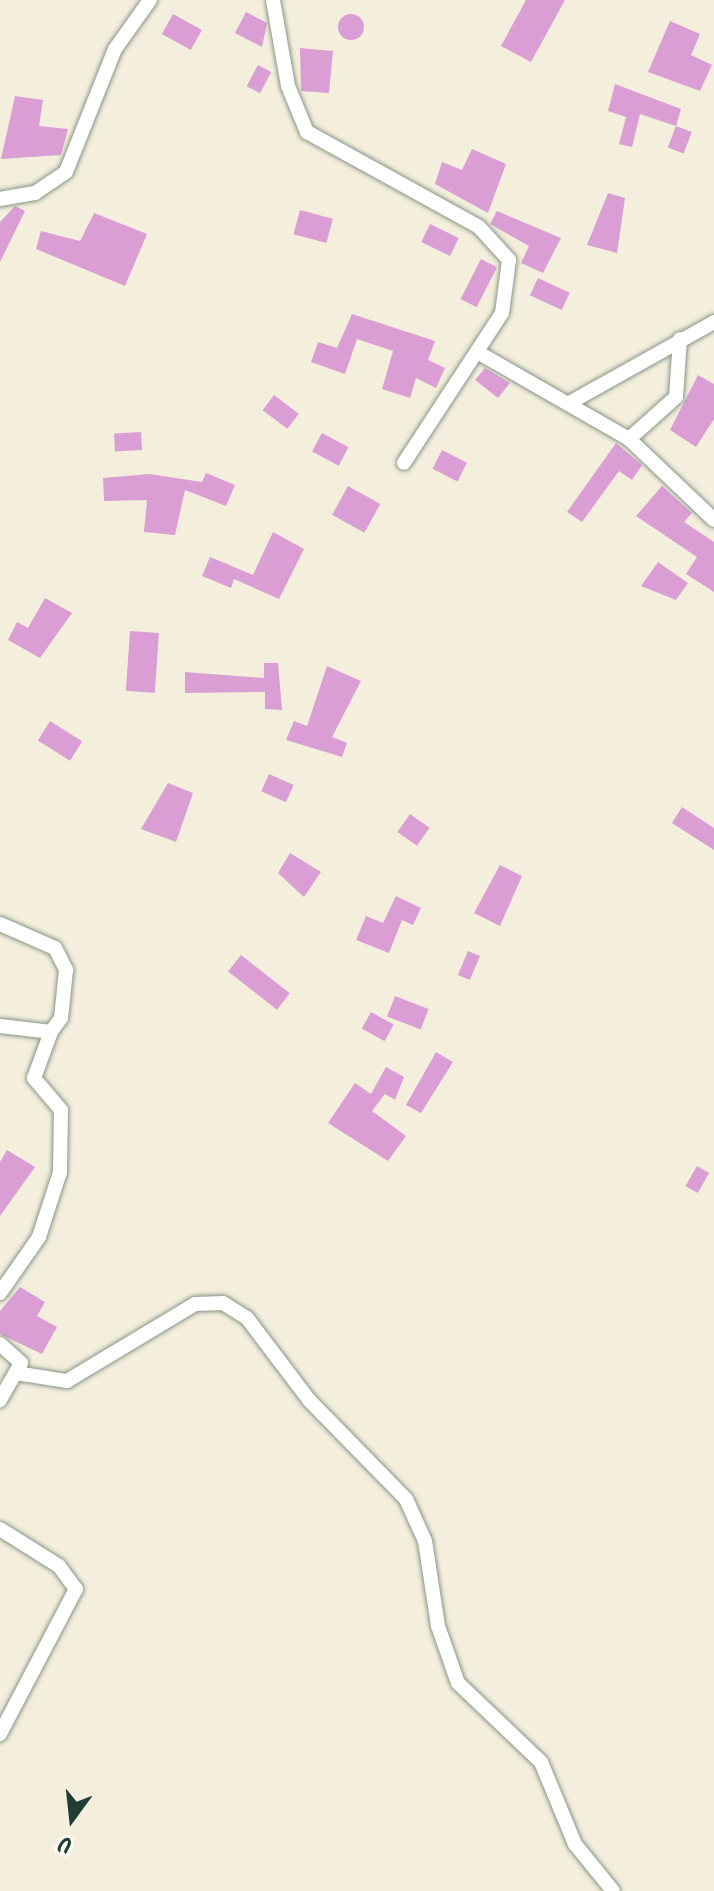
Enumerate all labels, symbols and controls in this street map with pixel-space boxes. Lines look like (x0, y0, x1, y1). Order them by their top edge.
north arrow (32, 1779, 112, 1859)
text: U (55, 1824, 77, 1861)

